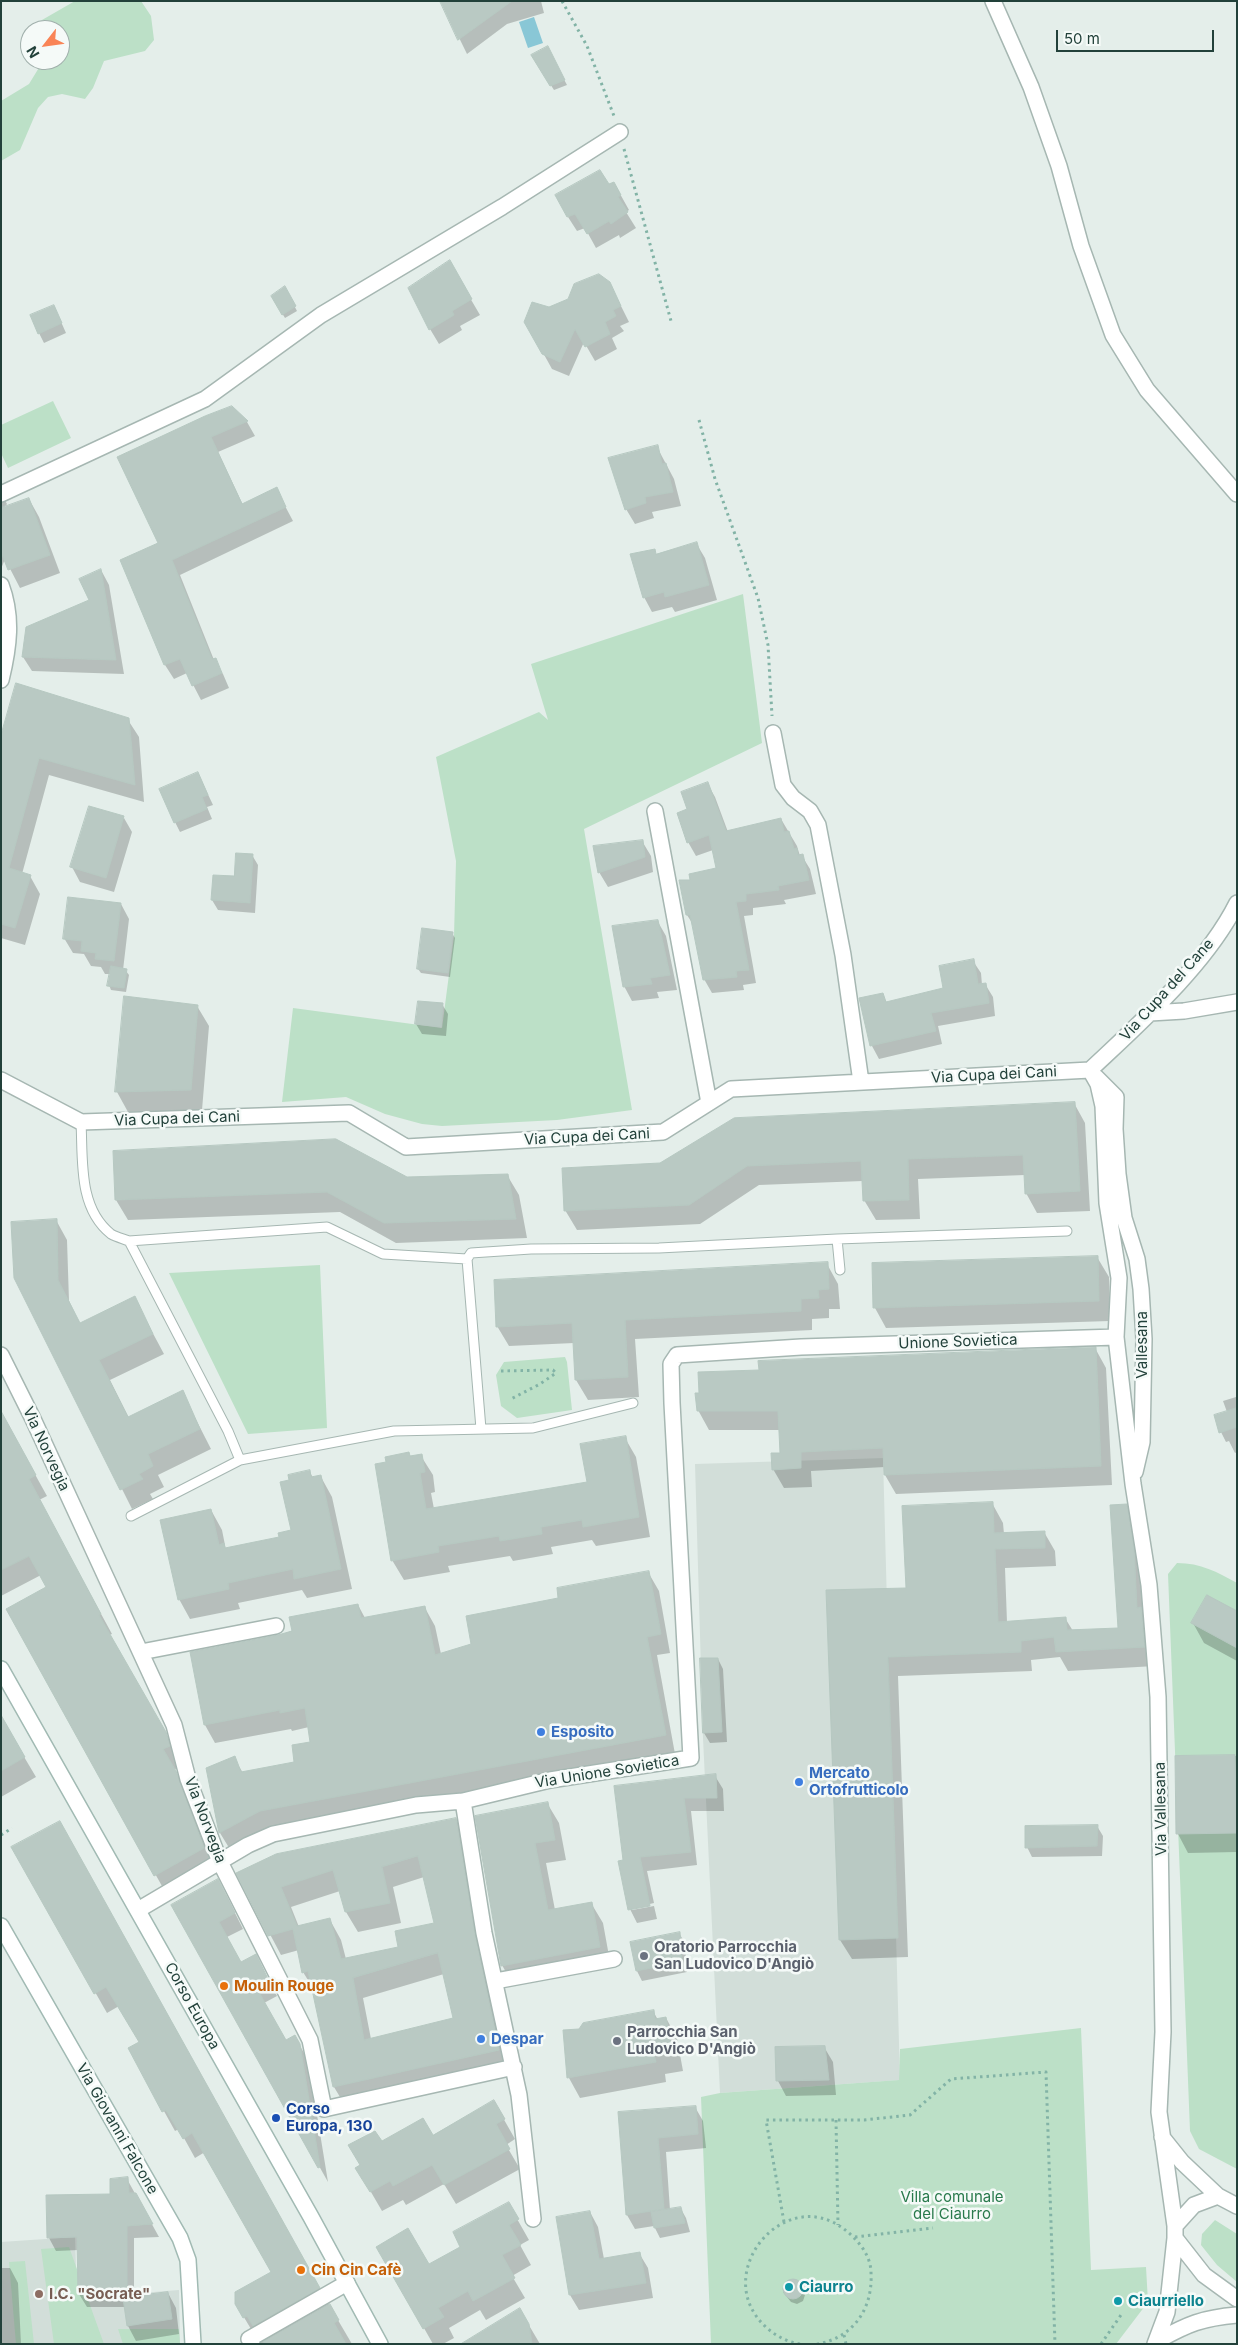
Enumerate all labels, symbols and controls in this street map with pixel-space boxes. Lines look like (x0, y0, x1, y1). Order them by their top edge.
north arrow (20, 20, 70, 70)
scale bar (1058, 20, 1216, 52)
text: 50 m (1064, 29, 1100, 48)
text: N (22, 43, 42, 61)
street label: Via Cupa del Cane (1116, 935, 1218, 1045)
street label: Via Cupa dei Cani (931, 1063, 1057, 1087)
street label: Via Cupa dei Cani (114, 1108, 240, 1130)
street label: Via Cupa dei Cani (524, 1125, 650, 1149)
street label: Vallesana (1133, 1311, 1151, 1379)
street label: Unione Sovietica (898, 1331, 1018, 1353)
street label: Via Norvegia (19, 1404, 73, 1494)
place label: Esposito (551, 1723, 614, 1741)
marker: Esposito (535, 1726, 547, 1738)
street label: Via Unione Sovietica (534, 1752, 680, 1792)
street label: Via Vallesana (1151, 1762, 1171, 1856)
place label: Mercato Ortofrutticolo (809, 1764, 909, 1799)
street label: Via Norvegia (180, 1774, 230, 1866)
marker: Mercato Ortofrutticolo (793, 1776, 805, 1788)
place label: Oratorio Parrocchia San Ludovico D'Angiò (654, 1938, 814, 1973)
marker: Oratorio Parrocchia San Ludovico D'Angiò (638, 1950, 650, 1962)
street label: Corso Europa (161, 1959, 223, 2053)
place label: Moulin Rouge (234, 1977, 334, 1995)
marker: Moulin Rouge (218, 1980, 230, 1992)
place label: Parrocchia San Ludovico D'Angiò (627, 2023, 756, 2058)
place label: Despar (491, 2030, 544, 2048)
marker: Despar (475, 2033, 487, 2045)
marker: Parrocchia San Ludovico D'Angiò (611, 2035, 623, 2047)
street label: Via Giovanni Falcone (72, 2060, 162, 2198)
place label: Corso Europa, 130 (286, 2100, 373, 2135)
marker: Corso Europa, 130 (270, 2112, 282, 2124)
park label: Villa comunale del Ciaurro (900, 2188, 1004, 2223)
place label: Cin Cin Cafè (311, 2261, 401, 2279)
marker: Cin Cin Cafè (295, 2264, 307, 2276)
place label: Ciaurro (799, 2278, 853, 2296)
marker: Ciaurro (783, 2281, 795, 2293)
place label: I.C. "Socrate" (49, 2285, 150, 2303)
marker: I.C. "Socrate" (33, 2288, 45, 2300)
place label: Ciaurriello (1128, 2292, 1204, 2310)
marker: Ciaurriello (1112, 2295, 1124, 2307)

